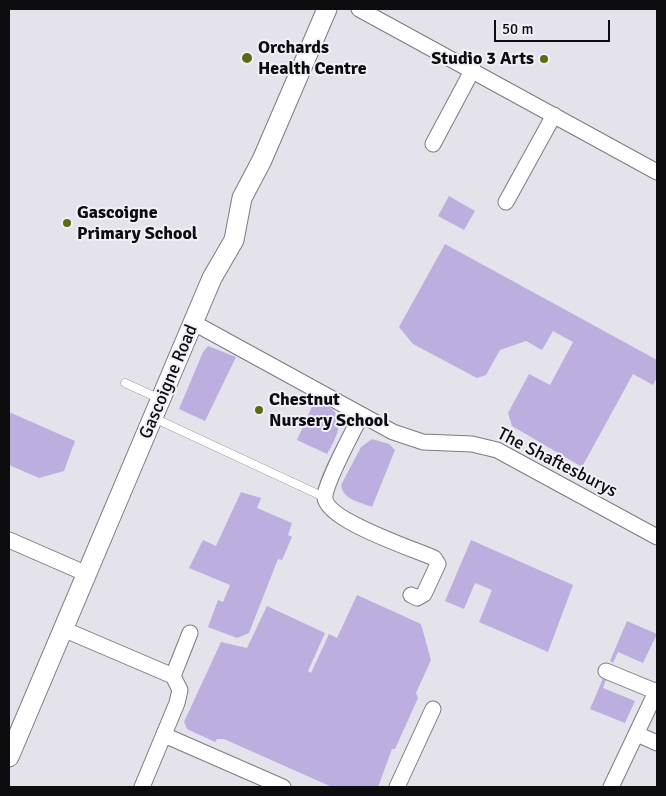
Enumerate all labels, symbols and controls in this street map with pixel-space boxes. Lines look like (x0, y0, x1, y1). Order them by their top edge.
scale bar (496, 10, 612, 42)
text: 50 m (502, 20, 533, 38)
place label: Orchards Health Centre (258, 37, 367, 80)
place label: Studio 3 Arts (431, 48, 534, 70)
marker: Orchards Health Centre (240, 51, 254, 65)
marker: Studio 3 Arts (538, 53, 550, 65)
place label: Gascoigne Primary School (77, 202, 197, 244)
marker: Gascoigne Primary School (61, 217, 73, 229)
street label: Gascoigne Road (135, 322, 203, 442)
place label: Chestnut Nursery School (269, 389, 389, 432)
marker: Chestnut Nursery School (253, 404, 265, 416)
street label: The Shaftesburys (493, 423, 621, 503)

